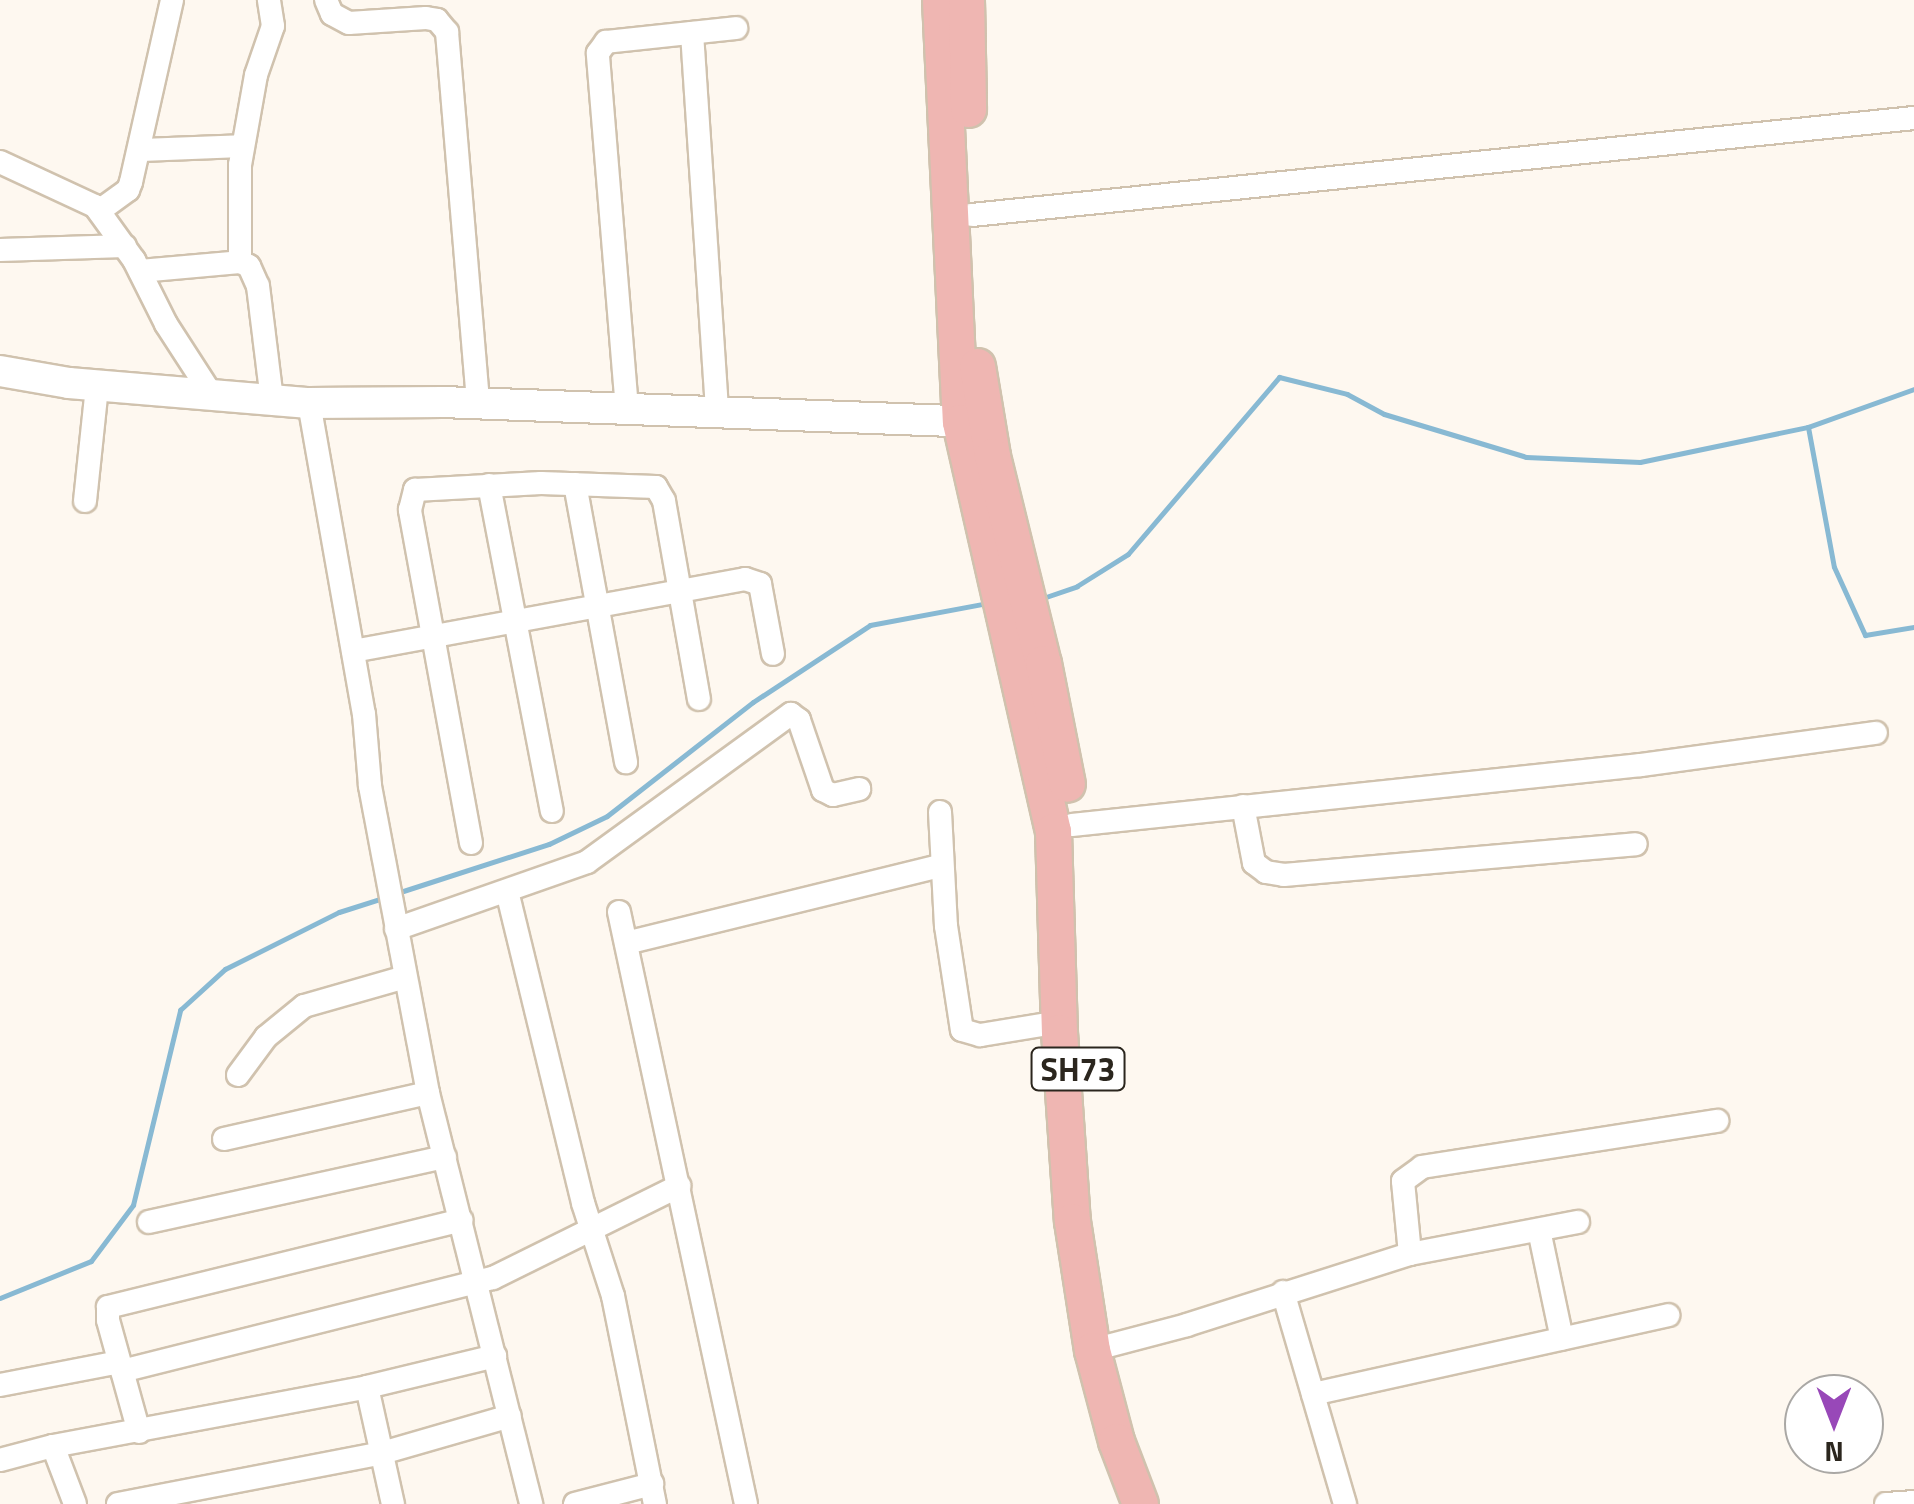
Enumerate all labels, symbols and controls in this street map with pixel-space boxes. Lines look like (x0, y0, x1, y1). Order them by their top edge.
road number: SH73 (1030, 1042, 1126, 1096)
north arrow (1784, 1374, 1884, 1474)
text: N (1824, 1431, 1844, 1474)

